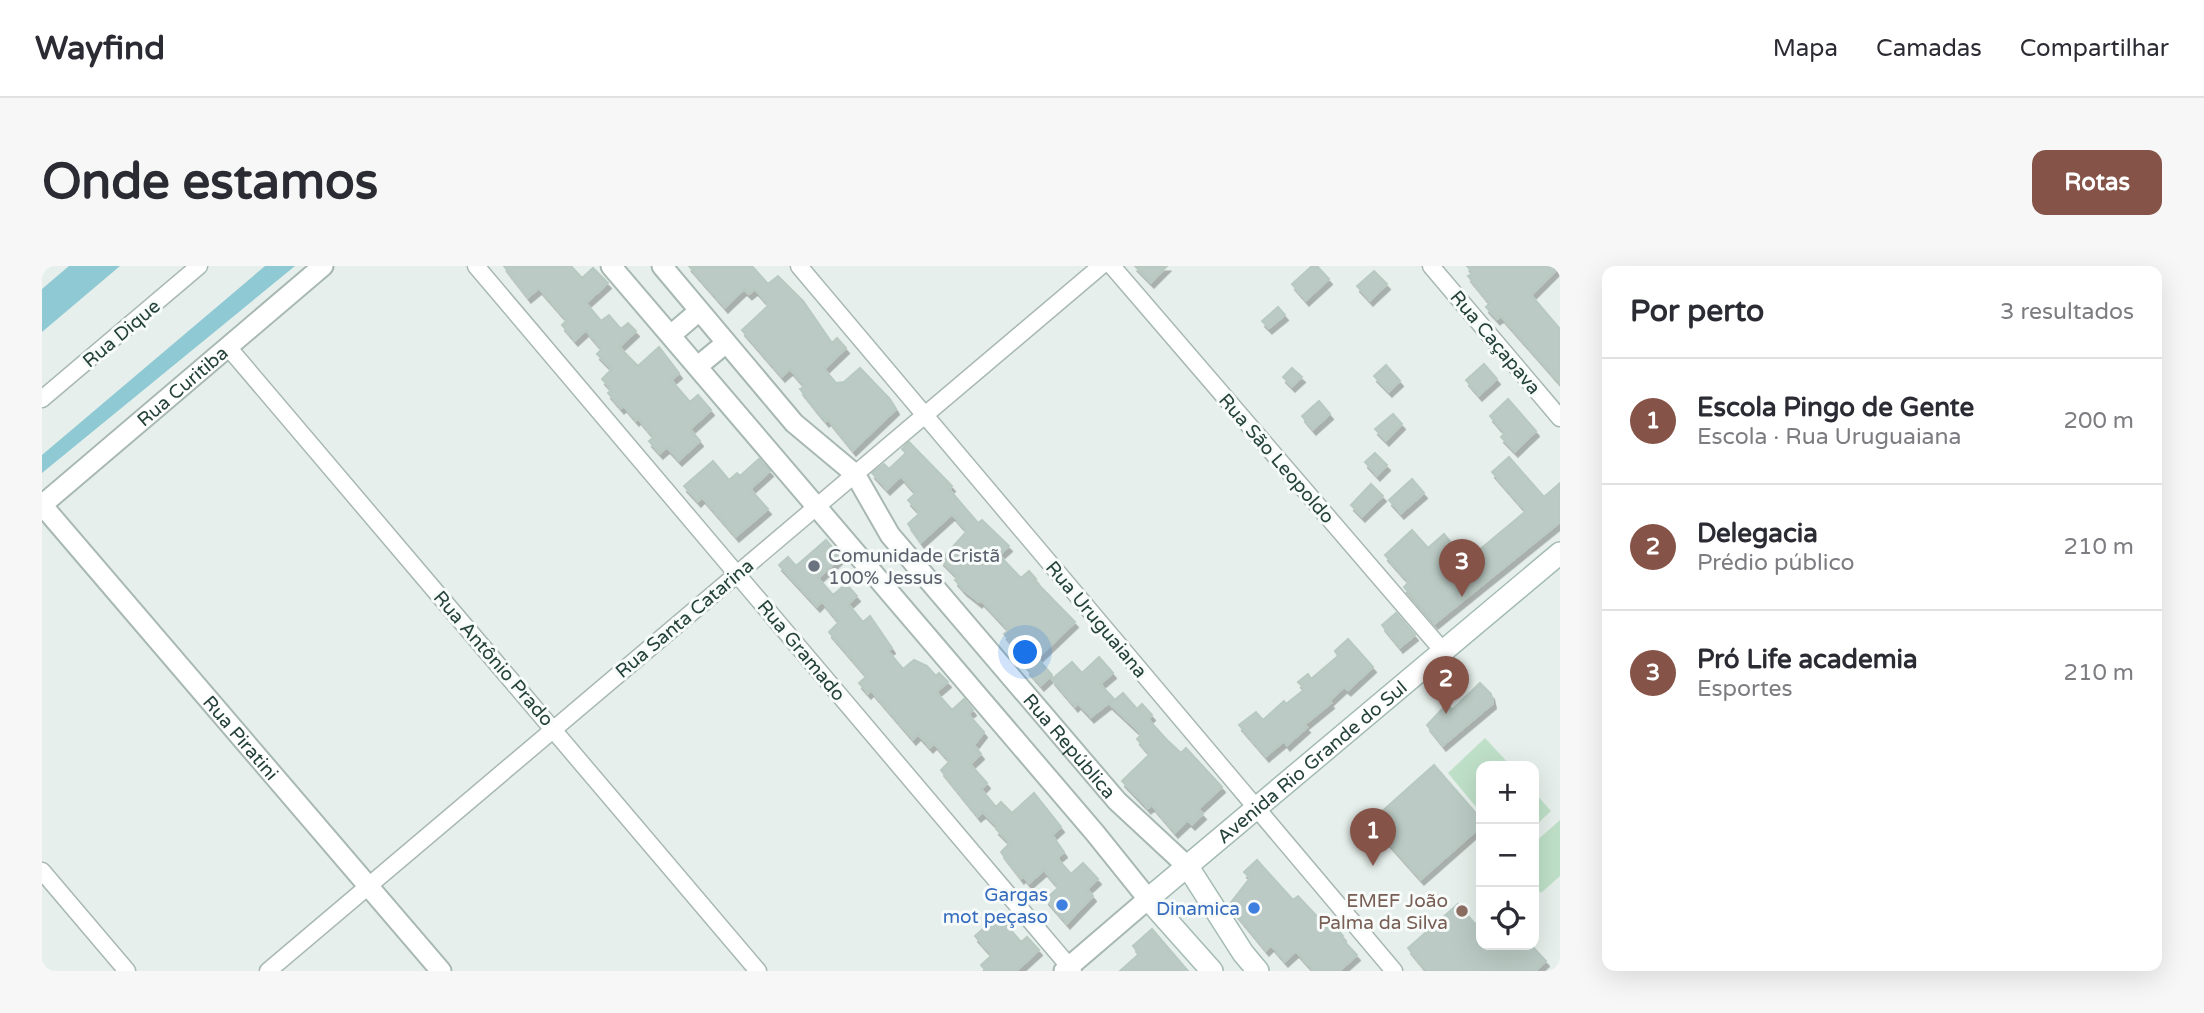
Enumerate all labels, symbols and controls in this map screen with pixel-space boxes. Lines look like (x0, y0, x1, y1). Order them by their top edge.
text: Wayfind (35, 29, 165, 68)
text: Mapa (1773, 34, 1838, 63)
text: Camadas (1876, 34, 1982, 63)
text: Compartilhar (2020, 34, 2169, 63)
button: Rotas (2032, 150, 2162, 215)
text: Onde estamos (42, 153, 378, 212)
street label: Rua Caçapava (1445, 286, 1545, 399)
text: Por perto (1630, 293, 1764, 330)
street label: Rua Dique (79, 295, 165, 372)
text: 3 resultados (2000, 298, 2134, 326)
street label: Rua Curitiba (133, 342, 233, 431)
street label: Rua São Leopoldo (1214, 389, 1339, 528)
text: Escola Pingo de Gente (1697, 392, 1974, 423)
text: 1 (1646, 407, 1660, 435)
text: 200 m (2064, 407, 2134, 435)
text: Escola · Rua Uruguaiana (1697, 423, 1961, 451)
text: Delegacia (1697, 518, 1818, 549)
text: 2 (1646, 533, 1660, 561)
text: 210 m (2064, 533, 2134, 561)
pin: 3 (1439, 539, 1485, 597)
place label: Comunidade Cristã 100% Jessus (828, 545, 1000, 589)
text: Prédio público (1697, 549, 1855, 577)
street label: Rua Santa Catarina (611, 555, 758, 683)
street label: Rua Uruguaiana (1041, 557, 1151, 682)
marker: Comunidade Cristã 100% Jessus (806, 558, 822, 574)
street label: Rua Antônio Prado (429, 587, 558, 731)
street label: Rua Gramado (753, 596, 850, 705)
your location (1008, 635, 1042, 669)
text: Pró Life academia (1697, 644, 1918, 675)
pin: 2 (1423, 656, 1469, 714)
text: 3 (1646, 659, 1660, 687)
text: 210 m (2064, 659, 2134, 687)
text: Esportes (1697, 675, 1793, 703)
street label: Avenida Rio Grande do Sul (1213, 676, 1412, 848)
street label: Rua República (1018, 689, 1120, 803)
street label: Rua Piratini (198, 691, 282, 785)
map controls (1476, 761, 1539, 950)
button: + (1476, 761, 1539, 824)
pin: 1 (1350, 808, 1396, 866)
button: − (1476, 824, 1539, 887)
place label: Gargas mot peçaso (943, 884, 1048, 928)
button: locate (1476, 887, 1539, 950)
place label: EMEF João Palma da Silva (1318, 890, 1448, 934)
marker: Gargas mot peçaso (1054, 897, 1070, 913)
place label: Dinamica (1156, 898, 1240, 920)
marker: Dinamica (1246, 900, 1262, 916)
marker: EMEF João Palma da Silva (1454, 903, 1470, 919)

